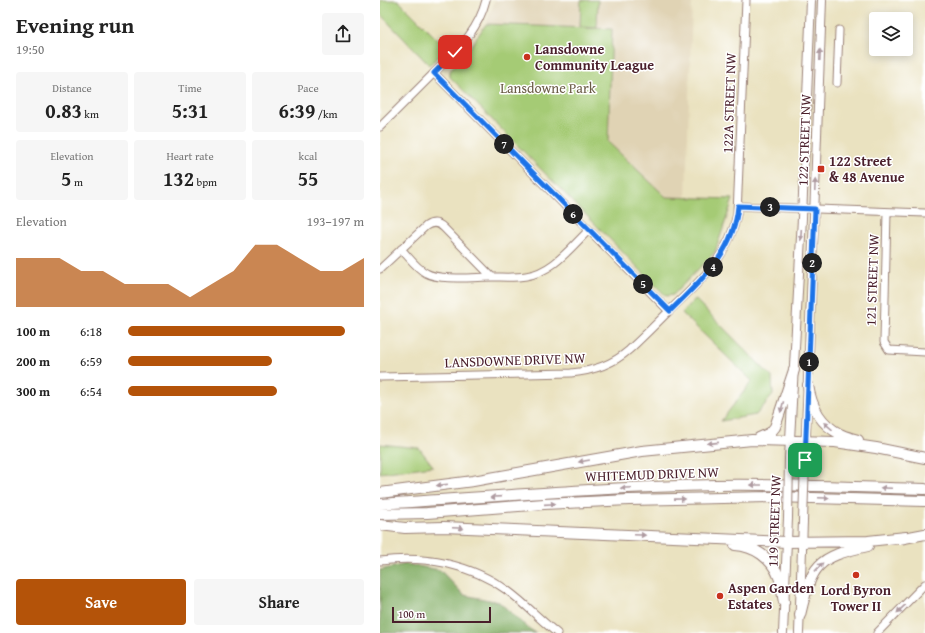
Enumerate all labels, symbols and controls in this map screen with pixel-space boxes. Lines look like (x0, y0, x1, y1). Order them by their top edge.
text: Evening run (16, 9, 134, 41)
map controls (869, 12, 913, 56)
button: layers (869, 12, 913, 56)
button: share (322, 13, 364, 55)
pin (438, 35, 472, 69)
place label: Lansdowne Community League (535, 39, 654, 75)
text: 19:50 (16, 40, 44, 59)
icon: check (444, 41, 466, 63)
one-way arrow (817, 48, 823, 61)
marker: Lansdowne Community League (522, 52, 532, 62)
street label: 122A STREET NW (717, 52, 741, 154)
park label: Lansdowne Park (500, 78, 597, 98)
text: Distance (52, 80, 92, 96)
text: Time (178, 80, 202, 96)
text: Pace (297, 80, 319, 96)
street label: 122 STREET NW (792, 93, 816, 186)
text: 0.83 (45, 96, 82, 125)
text: 5:31 (172, 96, 208, 125)
text: 6:39 (279, 96, 315, 125)
text: km (82, 106, 99, 122)
text: /km (315, 106, 337, 122)
pin: 7 (494, 134, 514, 154)
text: 7 (501, 136, 507, 152)
text: Elevation (50, 148, 94, 164)
text: Heart rate (166, 148, 214, 164)
text: kcal (299, 148, 317, 164)
place label: 122 Street & 48 Avenue (829, 151, 905, 187)
text: 5 (61, 164, 71, 193)
text: 132 (163, 164, 194, 193)
text: 55 (298, 164, 318, 193)
marker: 122 Street & 48 Avenue (816, 164, 826, 174)
text: m (71, 174, 83, 190)
text: bpm (194, 174, 217, 190)
one-way arrow (812, 179, 819, 191)
pin: 3 (760, 197, 780, 217)
text: 3 (767, 199, 773, 215)
pin: 6 (563, 204, 583, 224)
text: 6 (570, 206, 576, 222)
text: Elevation (16, 212, 67, 231)
text: 193–197 m (307, 212, 364, 231)
one-way arrow (797, 229, 804, 241)
street label: 121 STREET NW (860, 233, 884, 326)
pin: 2 (802, 253, 822, 273)
text: 2 (809, 255, 815, 271)
pin: 4 (703, 257, 723, 277)
text: 4 (710, 259, 716, 275)
pin: 5 (633, 274, 653, 294)
text: 5 (640, 276, 646, 292)
text: 100 m (16, 322, 50, 341)
text: 6:18 (80, 322, 102, 341)
street label: LANSDOWNE DRIVE NW (444, 348, 586, 372)
text: 200 m (16, 352, 50, 371)
text: 6:59 (80, 352, 102, 371)
pin: 1 (799, 352, 819, 372)
text: 1 (806, 354, 812, 370)
text: 300 m (16, 382, 50, 401)
text: 6:54 (80, 382, 102, 401)
one-way arrow (779, 401, 785, 413)
one-way arrow (823, 421, 834, 430)
one-way arrow (707, 440, 719, 446)
pin (788, 443, 822, 477)
icon: arrive (794, 449, 816, 471)
one-way arrow (578, 458, 590, 464)
street label: WHITEMUD DRIVE NW (585, 462, 719, 486)
street label: 119 STREET NW (762, 474, 786, 567)
one-way arrow (436, 482, 448, 488)
one-way arrow (749, 482, 762, 488)
one-way arrow (619, 485, 632, 491)
one-way arrow (879, 485, 892, 491)
one-way arrow (490, 493, 502, 500)
one-way arrow (818, 495, 830, 502)
one-way arrow (674, 496, 687, 502)
one-way arrow (544, 501, 556, 508)
one-way arrow (452, 525, 465, 531)
one-way arrow (634, 532, 646, 539)
one-way arrow (814, 562, 824, 572)
marker: Lord Byron Tower II (851, 570, 861, 580)
place label: Aspen Garden Estates (728, 578, 815, 614)
button: Save (16, 579, 186, 625)
button: Share (194, 579, 364, 625)
place label: Lord Byron Tower II (821, 580, 892, 616)
marker: Aspen Garden Estates (715, 591, 725, 601)
one-way arrow (896, 604, 906, 614)
scale bar (392, 605, 491, 624)
text: 100 m (398, 606, 425, 622)

